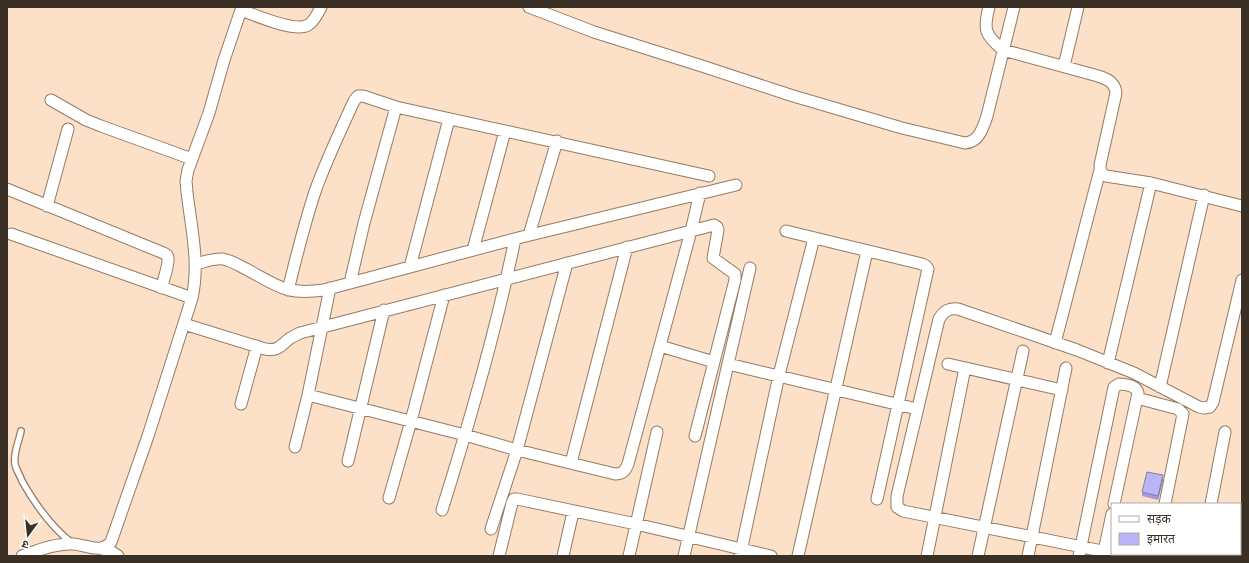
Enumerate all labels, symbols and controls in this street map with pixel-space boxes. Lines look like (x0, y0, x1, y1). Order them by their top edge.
legend (1111, 503, 1241, 555)
text: सड़क (1147, 510, 1172, 527)
north arrow (8, 515, 48, 555)
text: इमारत (1147, 530, 1176, 547)
text: उ (20, 537, 30, 553)

